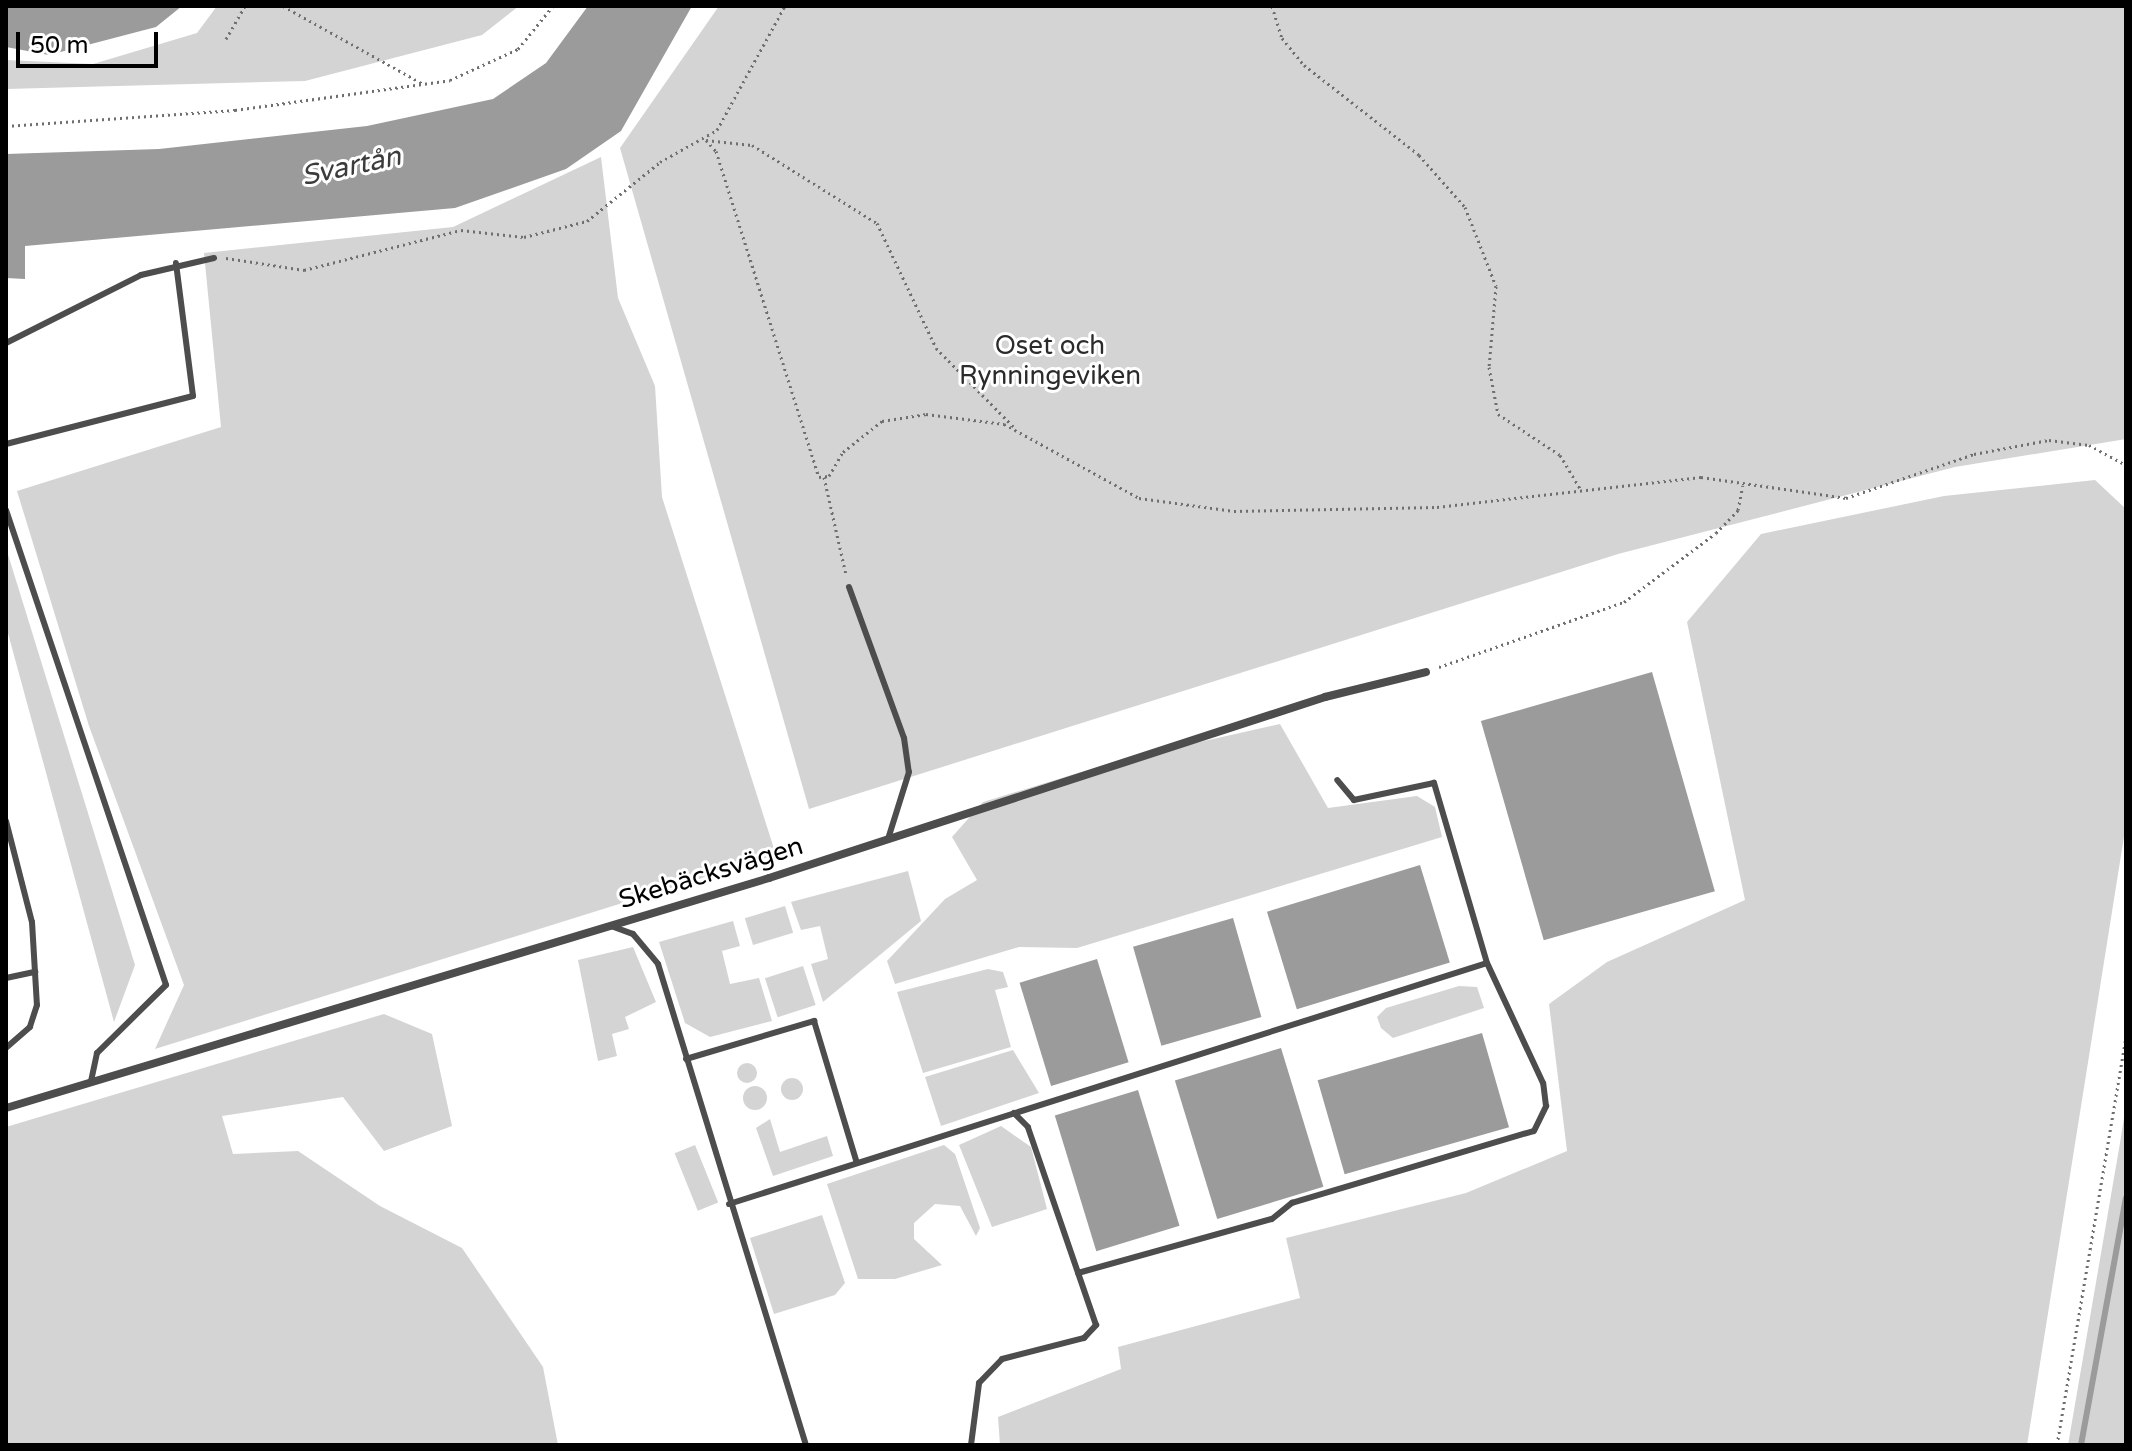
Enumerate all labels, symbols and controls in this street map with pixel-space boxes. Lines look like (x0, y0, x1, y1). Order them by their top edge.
scale bar (20, 16, 162, 66)
text: 50 m (30, 31, 88, 60)
water label: Svartån (298, 139, 404, 193)
park label: Oset och Rynningeviken (959, 330, 1141, 392)
street label: Skebäcksvägen (615, 830, 807, 916)

